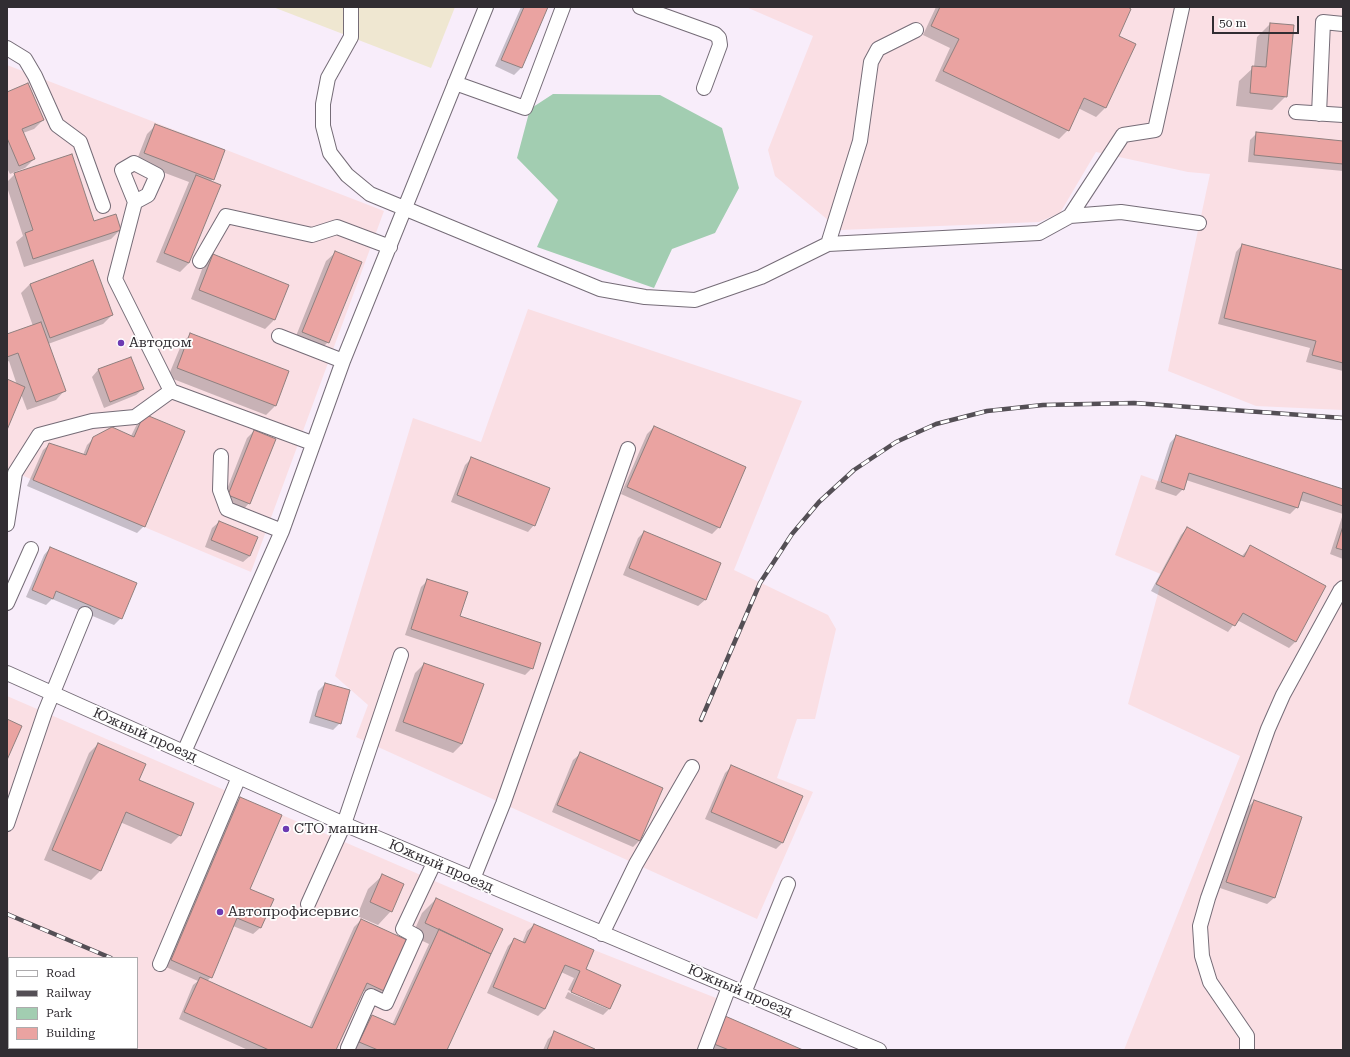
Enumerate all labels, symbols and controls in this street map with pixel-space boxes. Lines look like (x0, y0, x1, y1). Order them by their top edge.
scale bar (1214, 8, 1301, 34)
text: 50 m (1219, 16, 1246, 30)
place label: Автодом (129, 335, 192, 351)
marker: Автодом (116, 338, 126, 348)
street label: Южный проезд (90, 704, 200, 766)
place label: СТО машин (294, 821, 378, 837)
marker: СТО машин (281, 824, 291, 834)
street label: Южный проезд (386, 836, 496, 896)
place label: Автопрофисервис (228, 904, 359, 920)
marker: Автопрофисервис (215, 907, 225, 917)
legend (8, 957, 138, 1049)
street label: Южный проезд (685, 961, 795, 1021)
text: Road (46, 966, 75, 980)
text: Railway (46, 986, 91, 1000)
text: Park (46, 1006, 72, 1020)
text: Building (46, 1026, 95, 1040)

